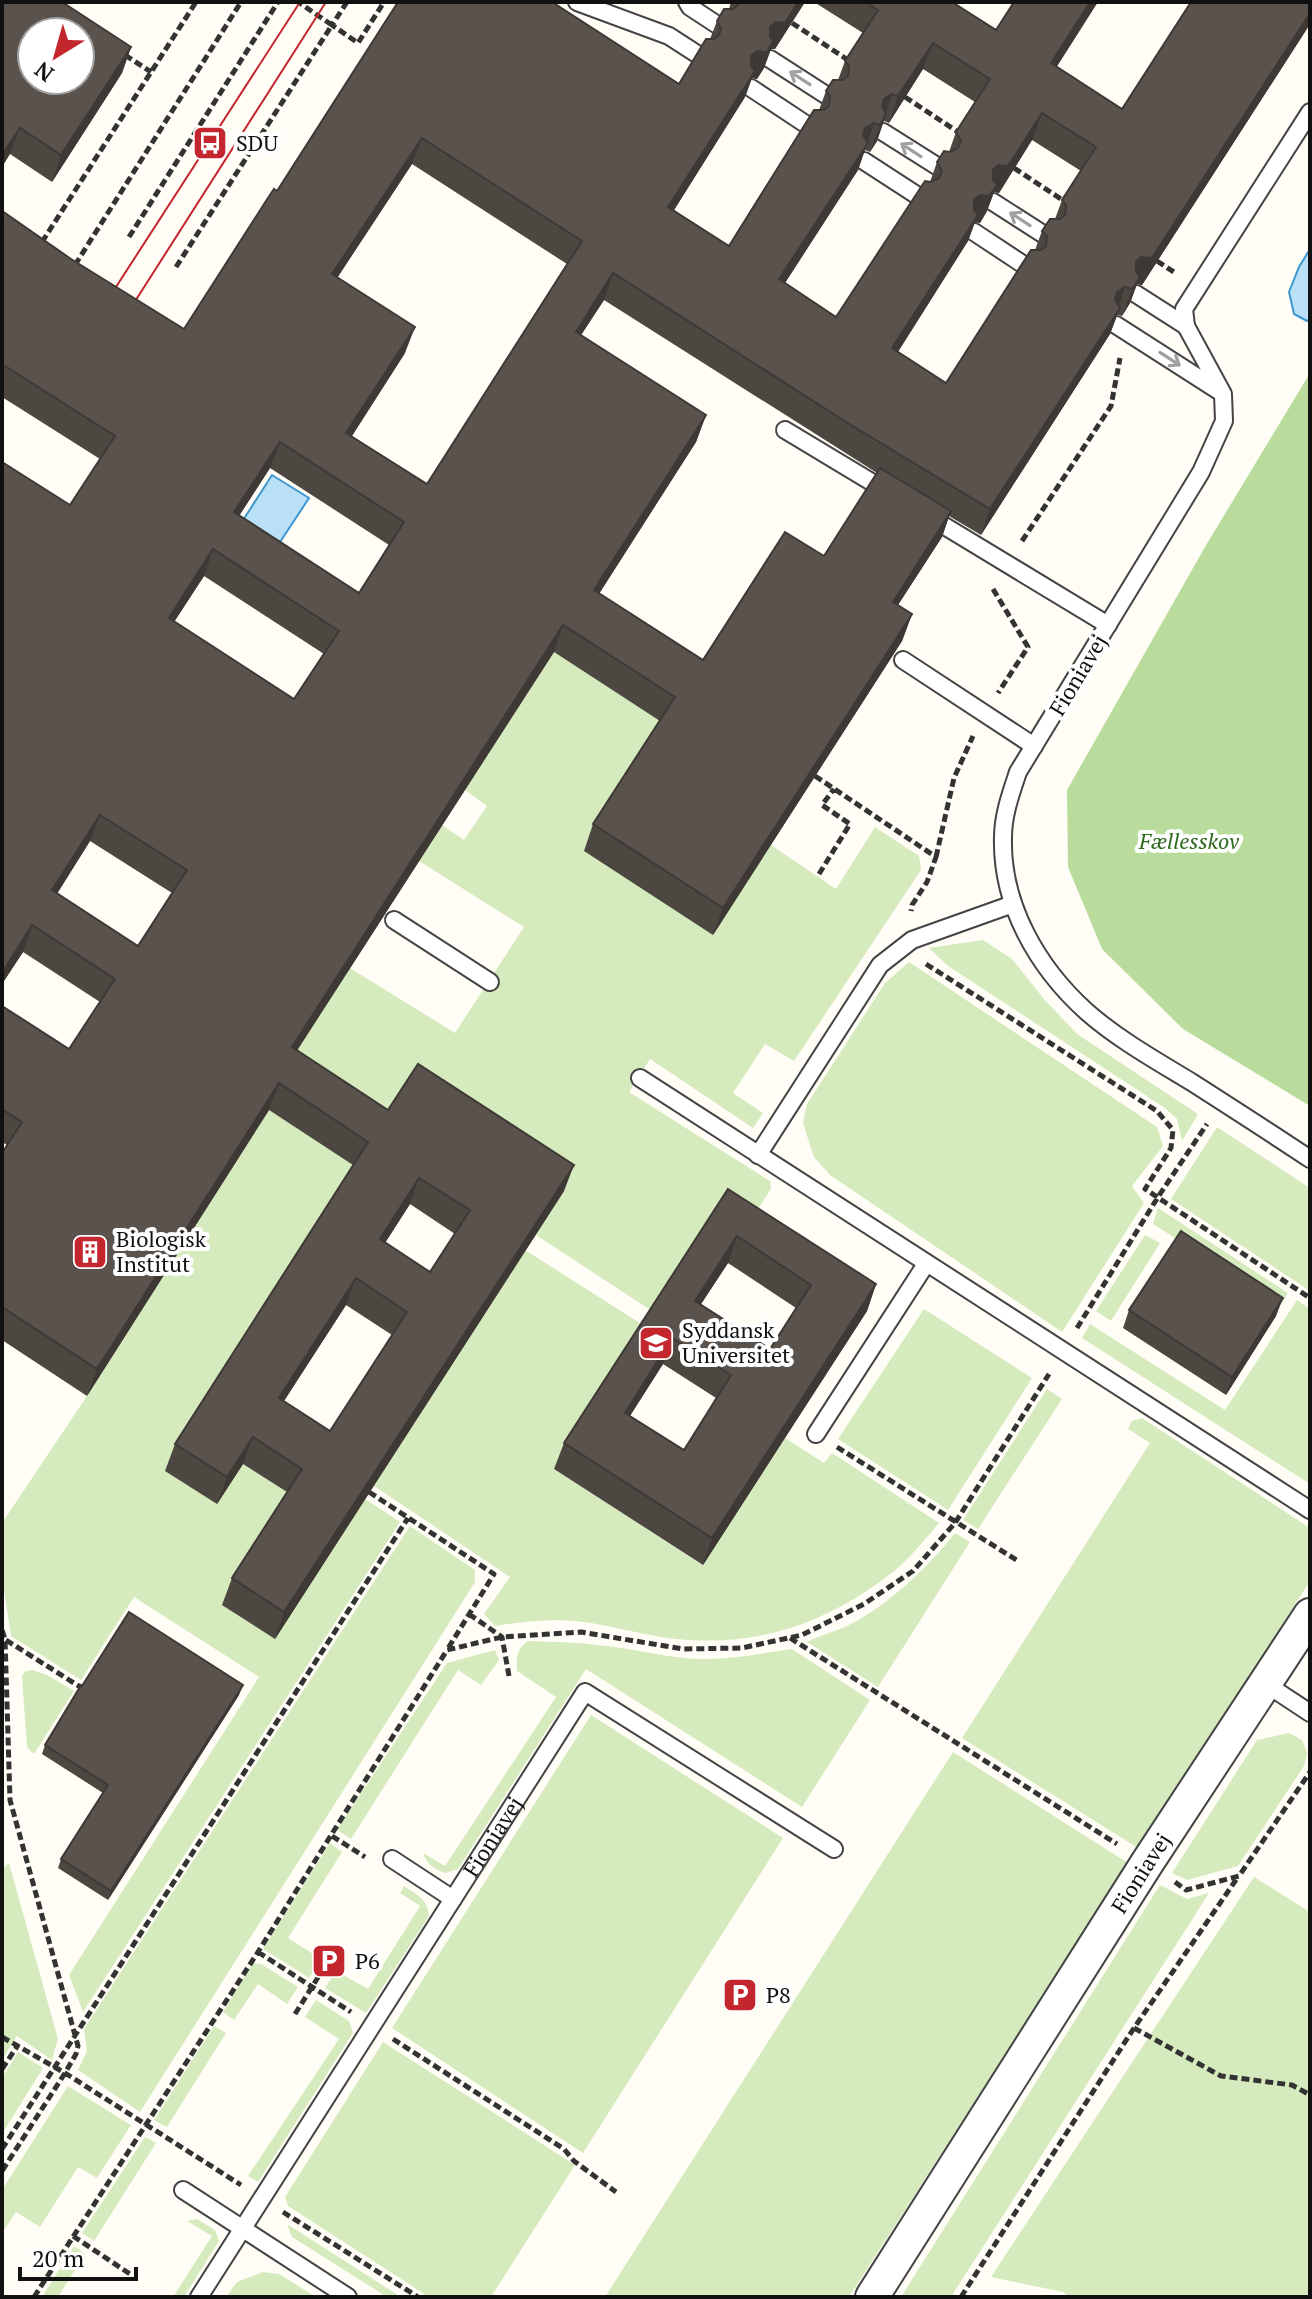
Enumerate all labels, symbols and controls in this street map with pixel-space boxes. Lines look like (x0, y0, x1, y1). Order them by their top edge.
north arrow (16, 16, 96, 96)
text: N (28, 56, 59, 89)
one-way arrow (789, 69, 811, 86)
bus stop icon: SDU (191, 124, 229, 162)
place label: SDU (236, 128, 278, 157)
one-way arrow (901, 142, 923, 159)
one-way arrow (1009, 211, 1031, 227)
one-way arrow (1158, 351, 1180, 368)
street label: Fioniavej (1042, 629, 1113, 721)
park label: Fællesskov (1138, 826, 1240, 855)
place label: Biologisk Institut (116, 1224, 207, 1278)
building icon: Biologisk Institut (71, 1233, 109, 1271)
place label: Syddansk Universitet (682, 1315, 790, 1369)
school or university icon: Syddansk Universitet (637, 1324, 675, 1362)
street label: Fioniavej (456, 1791, 529, 1882)
street label: Fioniavej (1104, 1827, 1177, 1918)
parking icon: P6 (310, 1942, 348, 1980)
place label: P6 (355, 1946, 380, 1975)
parking icon: P8 (721, 1976, 759, 2014)
place label: P8 (766, 1980, 791, 2009)
scale bar (20, 2231, 136, 2281)
text: 20 m (32, 2242, 84, 2274)

